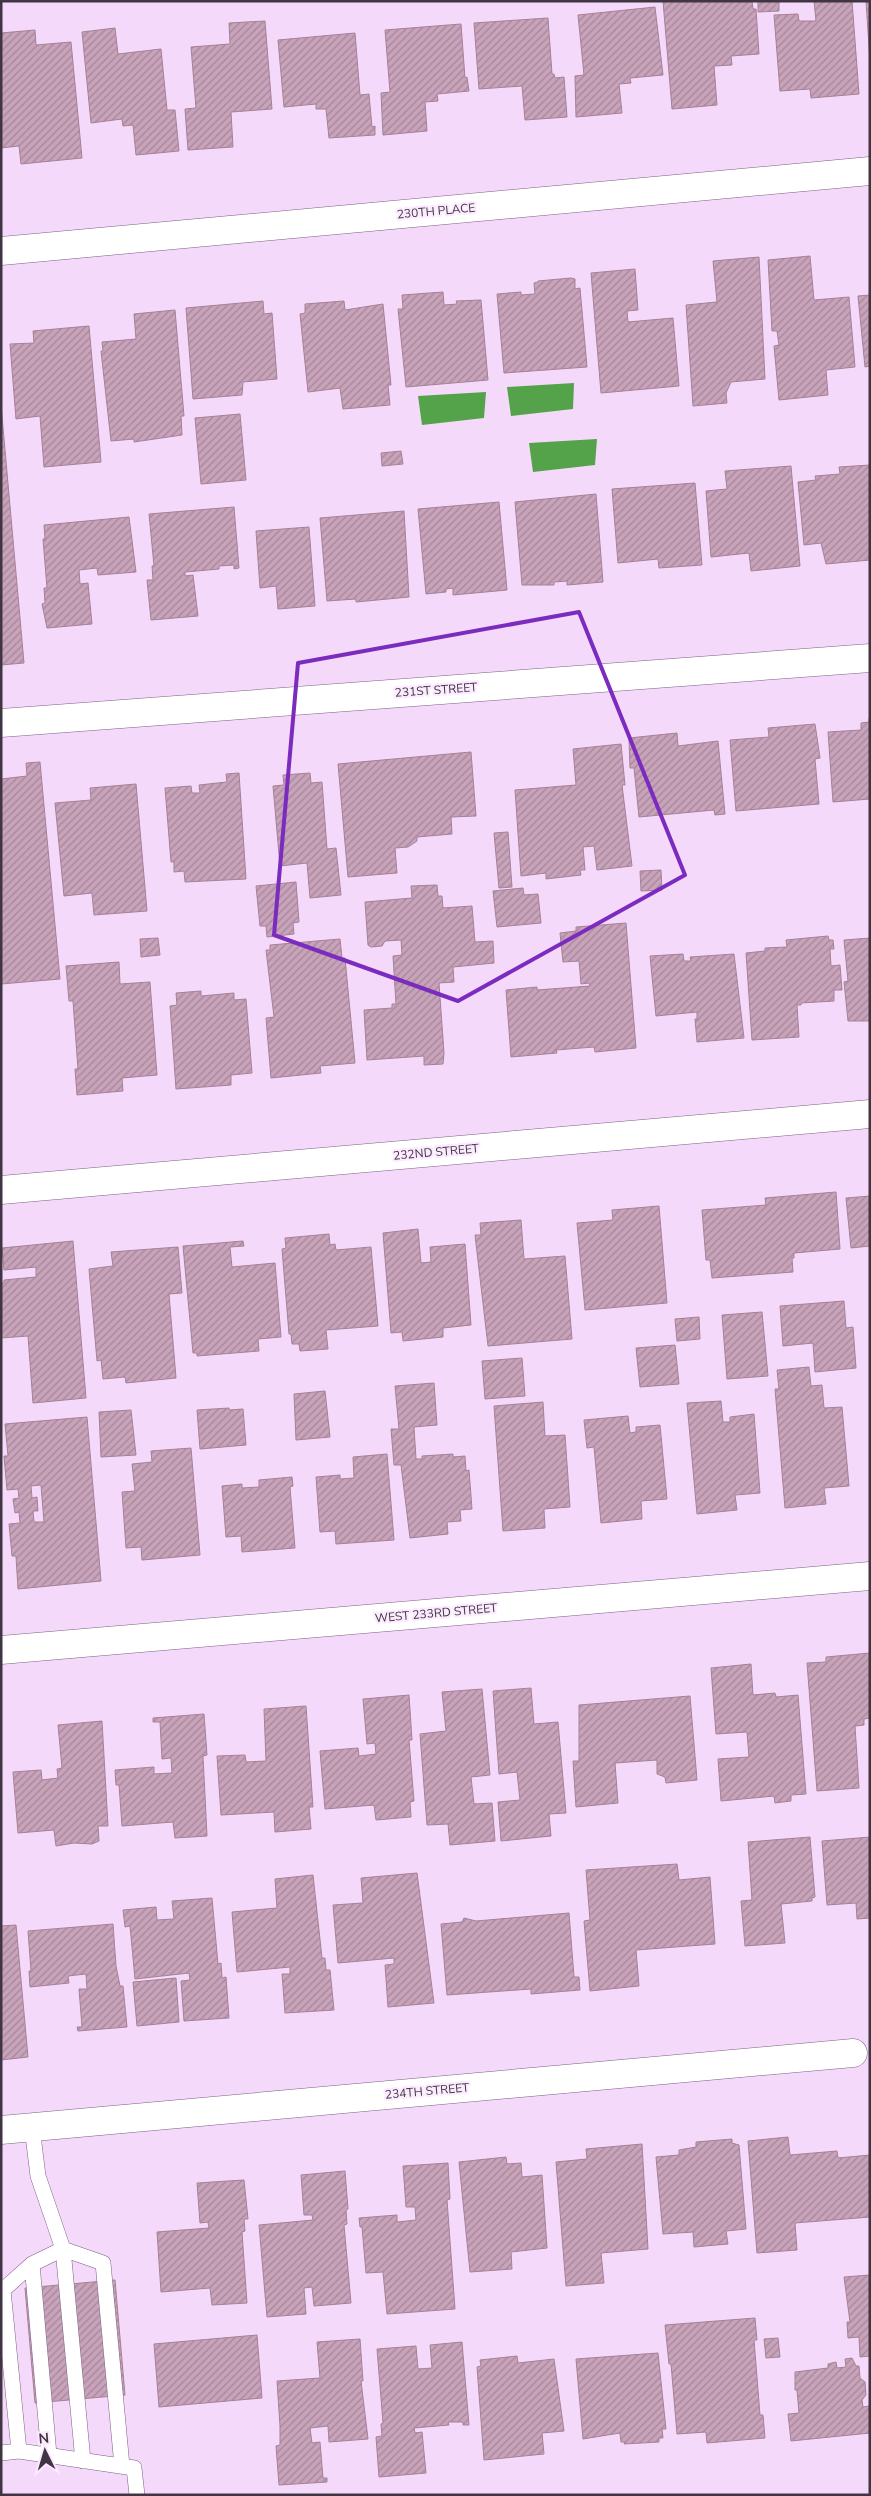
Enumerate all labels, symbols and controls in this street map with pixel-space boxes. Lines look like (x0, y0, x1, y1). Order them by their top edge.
street label: 230TH PLACE (396, 200, 476, 222)
street label: 231ST STREET (394, 679, 479, 701)
street label: 232ND STREET (392, 1140, 480, 1164)
street label: WEST 233RD STREET (374, 1600, 499, 1626)
street label: 234TH STREET (384, 2079, 471, 2103)
north arrow (20, 2426, 70, 2476)
text: N (38, 2429, 50, 2448)

